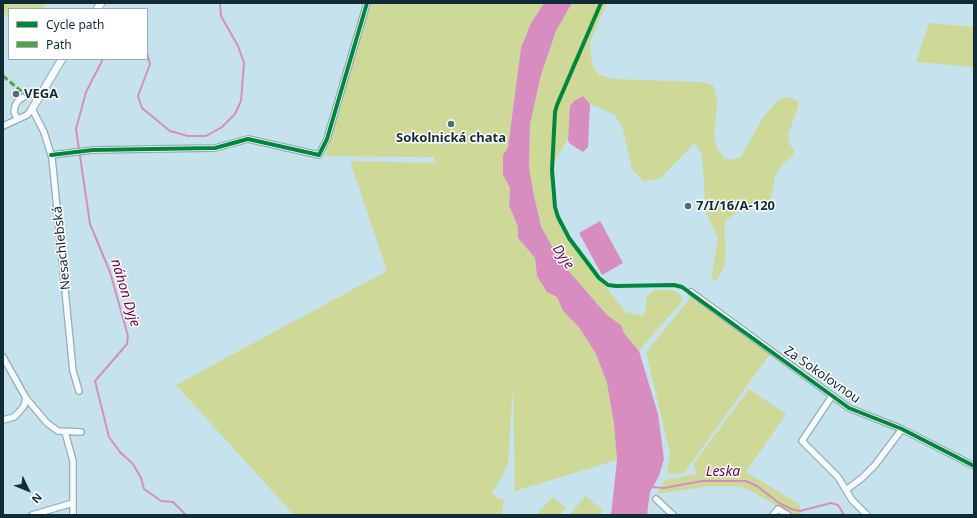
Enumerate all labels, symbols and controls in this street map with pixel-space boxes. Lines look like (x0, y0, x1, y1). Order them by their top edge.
legend (8, 8, 148, 60)
text: Cycle path (46, 16, 104, 33)
text: Path (46, 36, 72, 53)
place label: VEGA (24, 86, 58, 102)
marker: VEGA (11, 89, 21, 99)
marker: Sokolnická chata (446, 119, 456, 129)
place label: Sokolnická chata (396, 130, 506, 146)
place label: 7/I/16/A-120 (696, 198, 775, 214)
marker: 7/I/16/A-120 (683, 201, 693, 211)
street label: Nesachlebská (50, 205, 74, 291)
water label: Dyje (549, 241, 577, 273)
water label: náhon Dyje (107, 257, 143, 329)
street label: Za Sokolovnou (781, 343, 863, 407)
water label: Leska (706, 464, 740, 480)
north arrow (8, 470, 48, 510)
text: N (29, 490, 46, 507)

